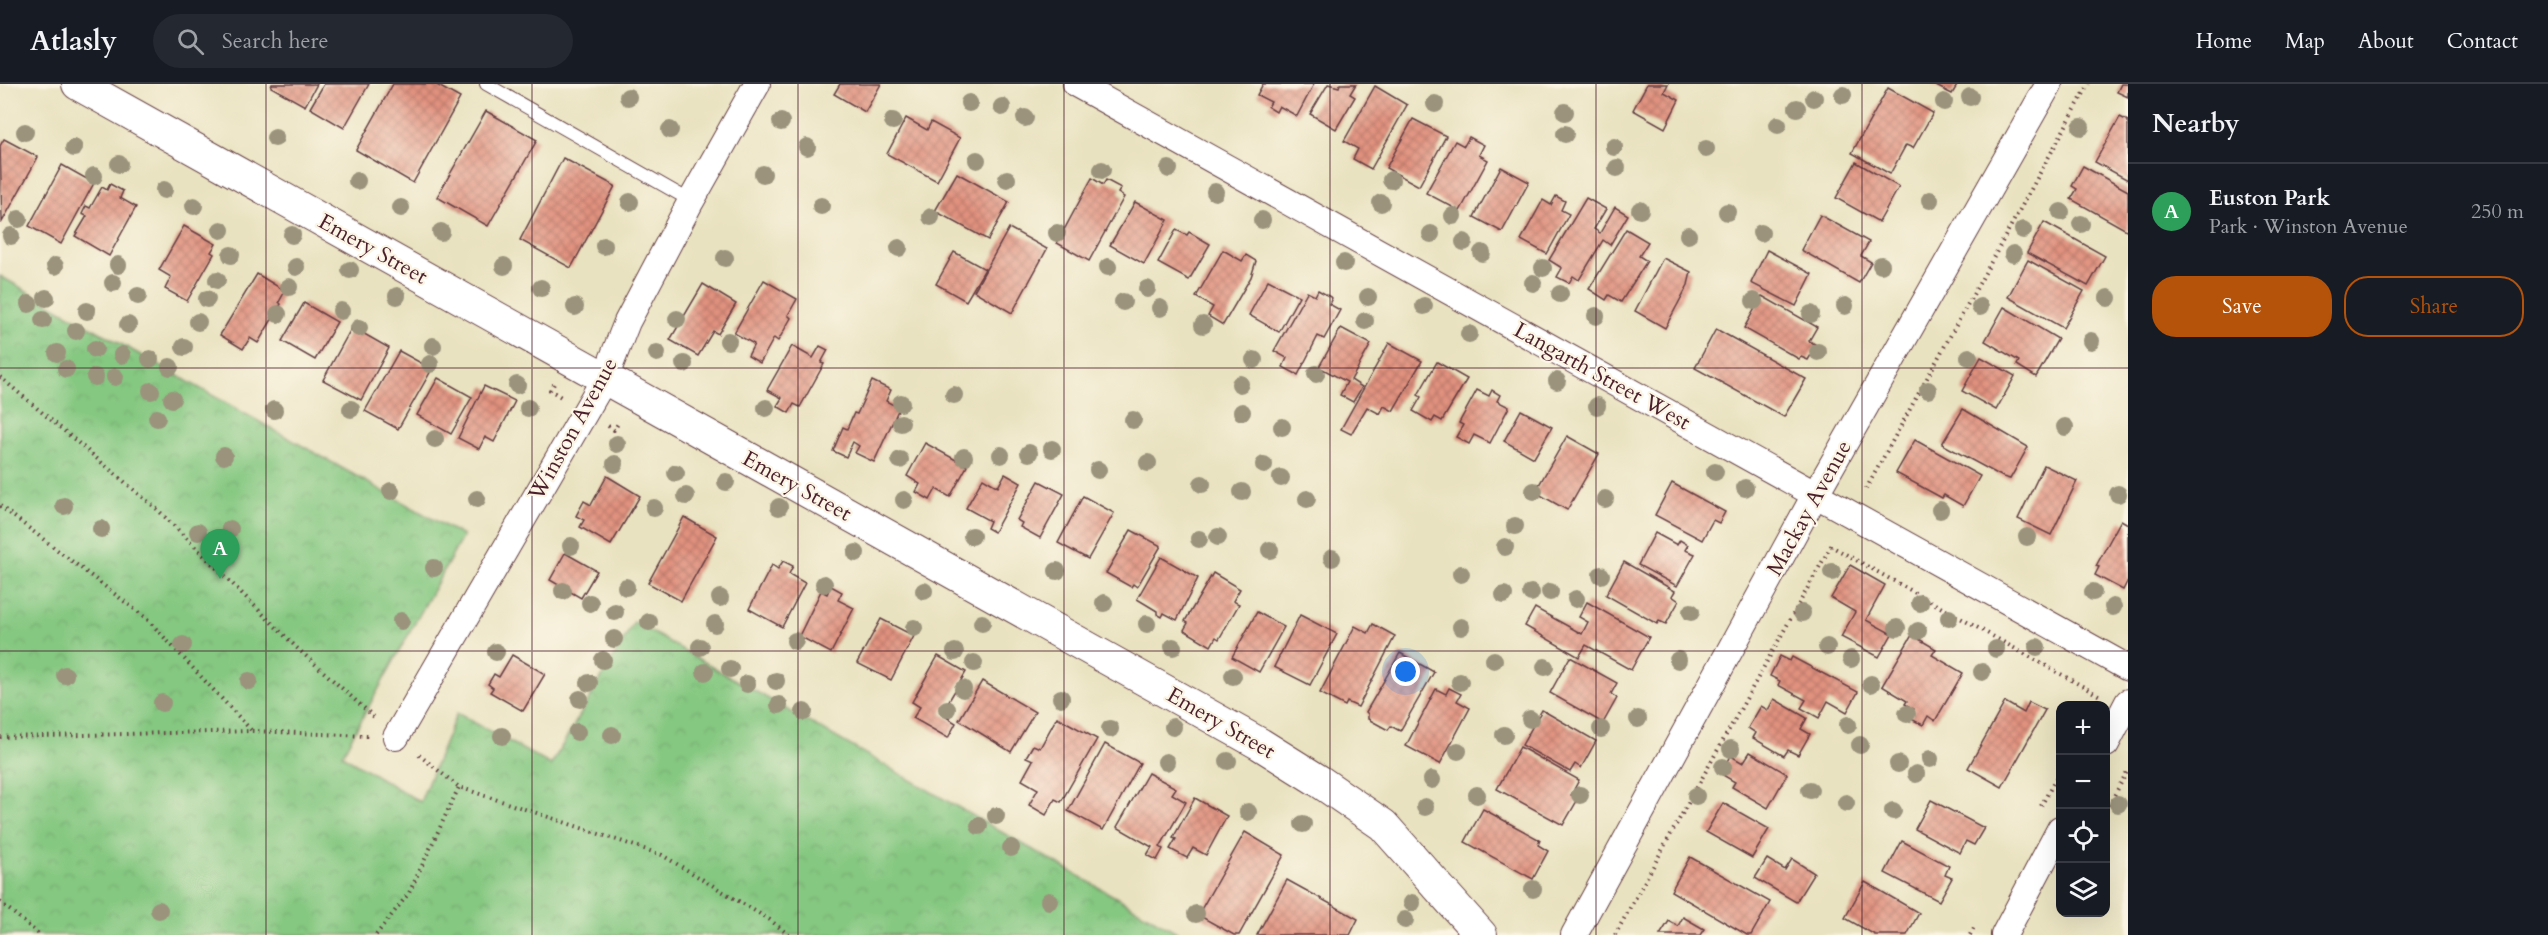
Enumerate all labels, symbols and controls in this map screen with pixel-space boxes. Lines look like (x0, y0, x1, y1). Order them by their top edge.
search box (153, 14, 573, 68)
text: Atlasly (30, 22, 117, 60)
icon: search (174, 25, 207, 58)
text: Search here (222, 26, 328, 56)
text: Home (2196, 27, 2252, 56)
text: Map (2285, 27, 2325, 56)
text: About (2358, 27, 2414, 56)
text: Contact (2447, 27, 2518, 56)
text: Nearby (2152, 106, 2240, 141)
text: Euston Park (2209, 183, 2330, 213)
text: A (2164, 198, 2179, 225)
text: 250 m (2471, 198, 2524, 225)
street label: Emery Street (313, 207, 433, 291)
text: Park · Winston Avenue (2209, 213, 2408, 240)
button: Save (2152, 276, 2332, 337)
button: Share (2344, 276, 2524, 337)
street label: Langarth Street West (1508, 315, 1696, 437)
street label: Winston Avenue (521, 352, 625, 507)
street label: Mackay Avenue (1759, 435, 1859, 581)
street label: Emery Street (737, 444, 857, 528)
pin: A (200, 530, 240, 579)
your location (1391, 657, 1420, 686)
street label: Emery Street (1161, 680, 1281, 766)
map controls (2056, 701, 2110, 917)
button: + (2056, 701, 2110, 755)
button: − (2056, 755, 2110, 809)
button: locate (2056, 809, 2110, 863)
button: layers (2056, 863, 2110, 917)

